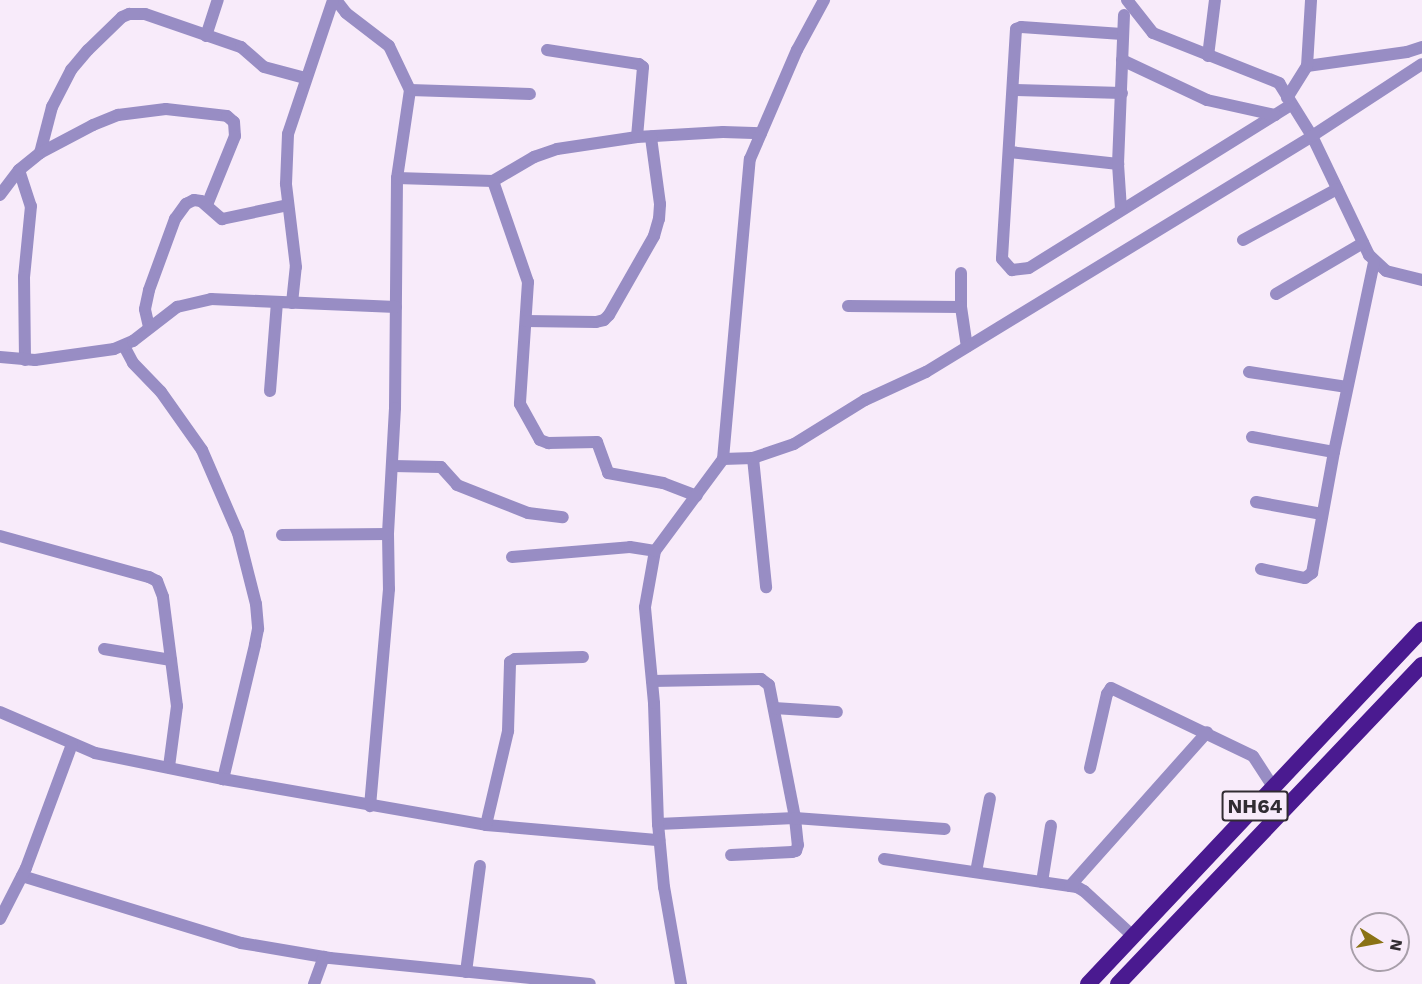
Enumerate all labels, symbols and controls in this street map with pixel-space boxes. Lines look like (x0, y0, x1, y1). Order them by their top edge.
road number: NH64 (1220, 789, 1290, 823)
north arrow (1350, 912, 1410, 972)
text: N (1386, 938, 1407, 953)

